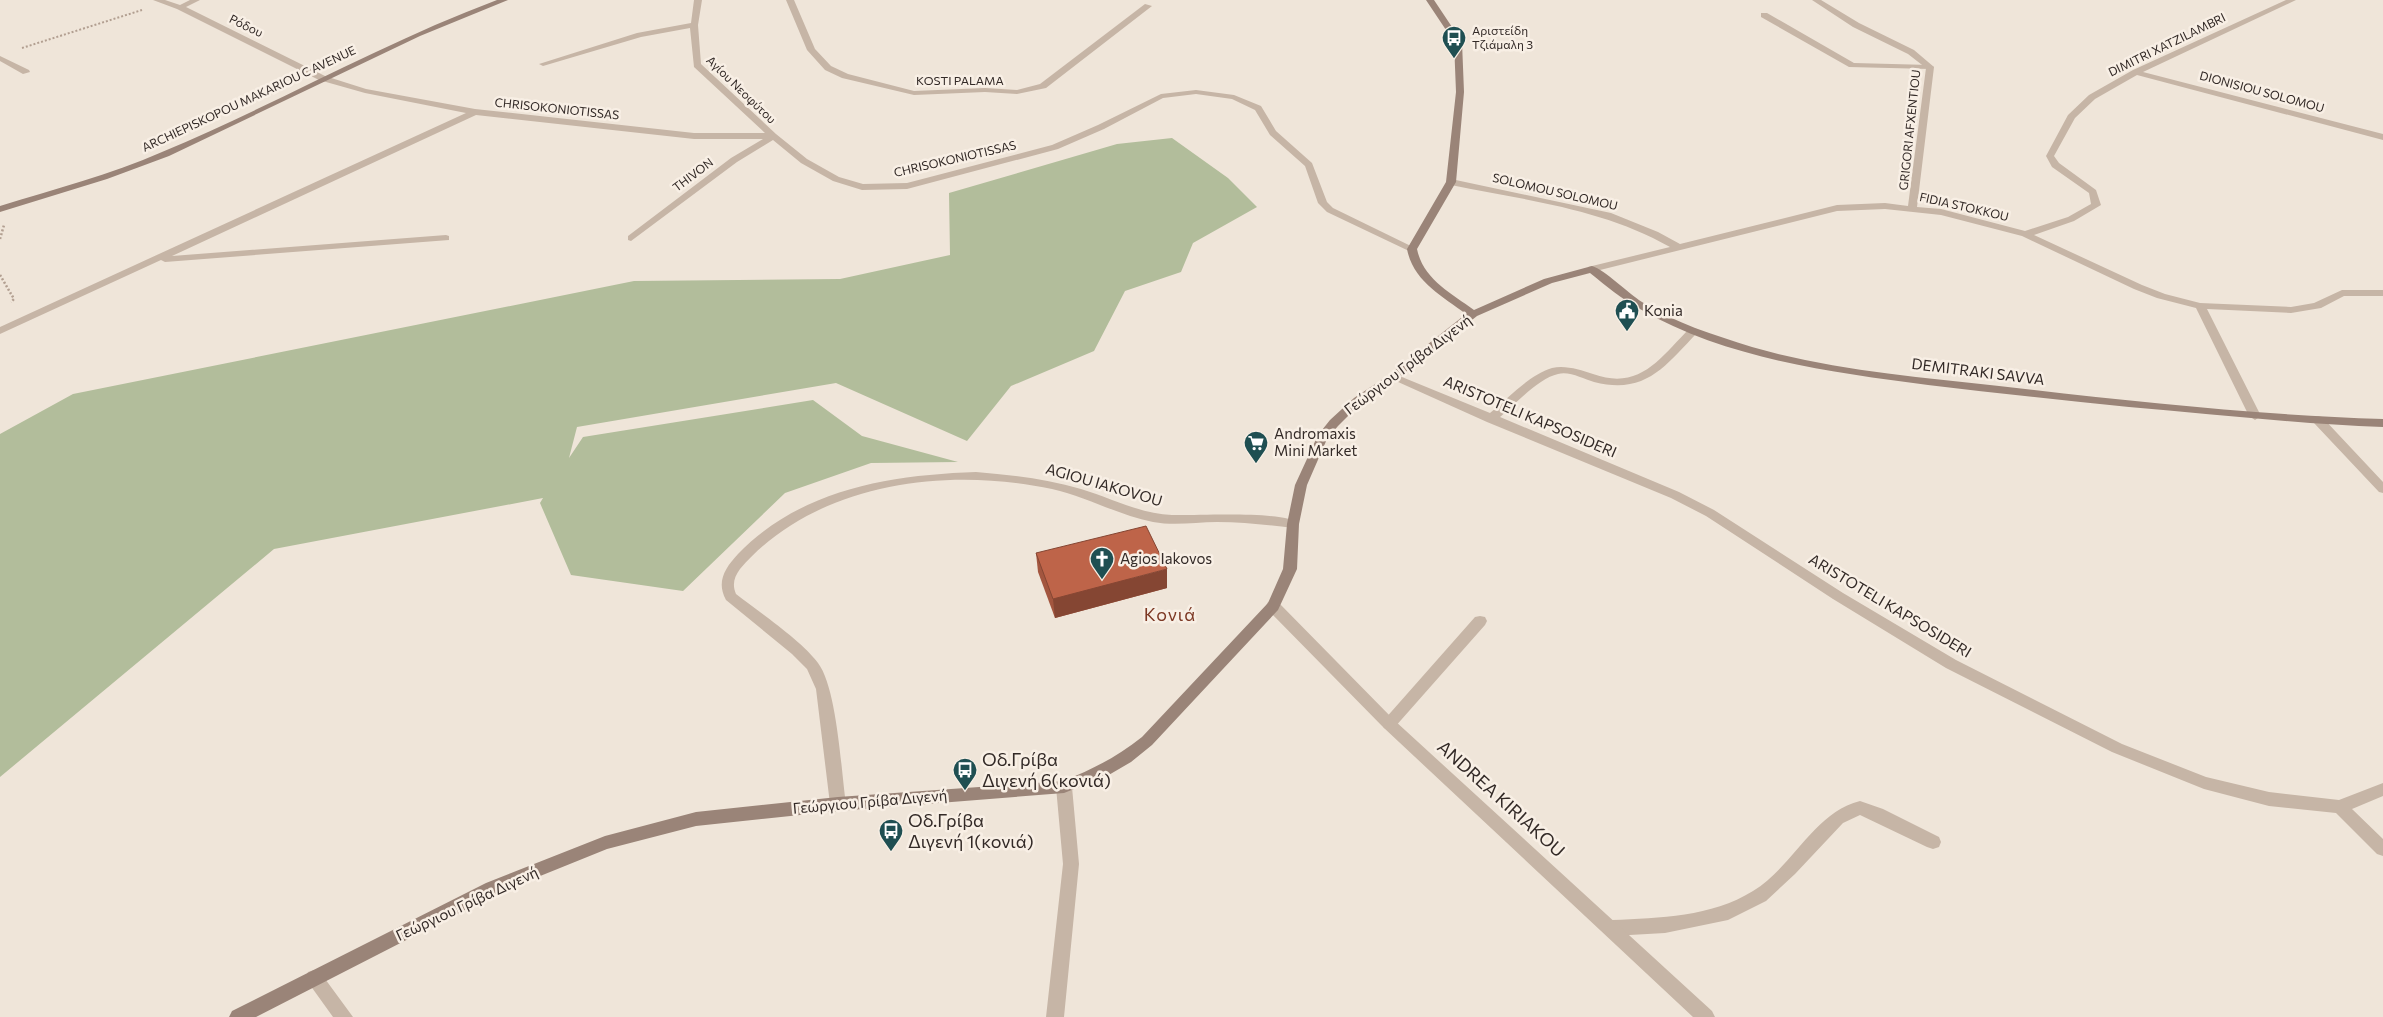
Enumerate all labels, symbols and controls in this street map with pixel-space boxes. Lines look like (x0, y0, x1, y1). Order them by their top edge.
street label: DIMITRI XATZILAMBRI (2106, 10, 2227, 79)
street label: Ρόδου (227, 11, 266, 39)
place label: Αριστείδη Τζιάμαλη 3 (1472, 23, 1533, 51)
bus stop icon: Αριστείδη Τζιάμαλη 3 (1441, 25, 1467, 59)
street label: ARCHIEPISKOPOU MAKARIOU C AVENUE (139, 42, 358, 154)
street label: Αγίου Νεοφύτου (704, 53, 779, 126)
street label: DIONISIOU SOLOMOU (2198, 68, 2326, 114)
street label: GRIGORI AFXENTIOU (1896, 69, 1922, 191)
street label: KOSTI PALAMA (916, 73, 1004, 87)
street label: CHRISOKONIOTISSAS (494, 95, 620, 122)
street label: CHRISOKONIOTISSAS (892, 137, 1017, 179)
street label: THIVON (669, 155, 715, 194)
street label: SOLOMOU SOLOMOU (1491, 170, 1619, 212)
street label: FIDIA STOKKOU (1918, 189, 2010, 223)
public building icon: Konia (1614, 298, 1640, 332)
place label: Konia (1644, 301, 1683, 319)
street label: Γεώργιου Γρίβα Διγενή (1340, 310, 1475, 418)
street label: DEMITRAKI SAVVA (1911, 354, 2046, 388)
street label: ARISTOTELI KAPSOSIDERI (1441, 371, 1620, 461)
place label: Andromaxis Mini Market (1274, 424, 1357, 459)
supermarket icon: Andromaxis Mini Market (1243, 430, 1269, 464)
street label: AGIOU IAKOVOU (1044, 459, 1165, 509)
church icon: Agios Iakovos (1089, 546, 1115, 580)
place label: Agios Iakovos (1120, 549, 1212, 567)
street label: ARISTOTELI KAPSOSIDERI (1806, 549, 1975, 661)
district label: Κονιά (1144, 603, 1196, 625)
street label: ANDREA KIRIAKOU (1433, 735, 1570, 861)
place label: Οδ.Γρίβα Διγενή 6(κονιά) (982, 748, 1111, 791)
bus stop icon: Οδ.Γρίβα Διγενή 6(κονιά) (952, 757, 978, 791)
street label: Γεώργιου Γρίβα Διγενή (792, 785, 948, 817)
place label: Οδ.Γρίβα Διγενή 1(κονιά) (908, 809, 1034, 852)
bus stop icon: Οδ.Γρίβα Διγενή 1(κονιά) (878, 818, 904, 852)
street label: Γεώργιου Γρίβα Διγενή (393, 862, 541, 944)

